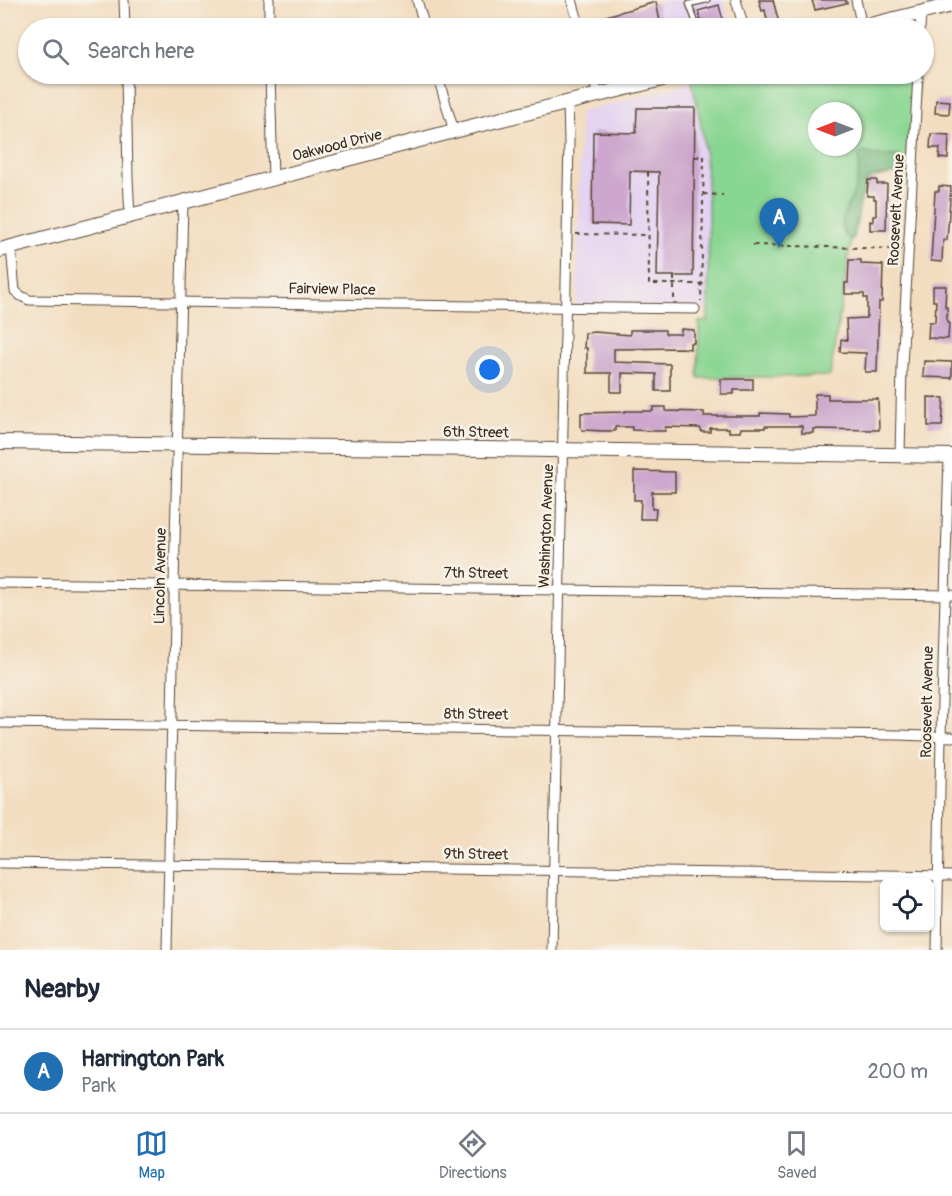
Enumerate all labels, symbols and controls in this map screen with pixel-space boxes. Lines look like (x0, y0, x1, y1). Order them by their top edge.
search box (18, 18, 934, 84)
icon: search (39, 35, 72, 68)
text: Search here (87, 37, 194, 65)
north arrow (808, 102, 862, 156)
street label: Oakwood Drive (290, 125, 384, 166)
street label: Roosevelt Avenue (884, 153, 909, 266)
pin: A (760, 198, 798, 248)
street label: Fairview Place (288, 279, 376, 300)
your location (475, 355, 504, 384)
street label: 6th Street (443, 422, 510, 443)
street label: Washington Avenue (535, 463, 558, 588)
street label: Lincoln Avenue (150, 527, 171, 624)
street label: 7th Street (443, 563, 510, 584)
street label: Roosevelt Avenue (917, 645, 938, 758)
street label: 8th Street (444, 704, 509, 725)
street label: 9th Street (443, 844, 509, 865)
map controls (880, 878, 934, 932)
button: locate (880, 878, 934, 932)
text: Nearby (24, 973, 100, 1005)
text: Harrington Park (81, 1045, 224, 1073)
text: A (37, 1059, 50, 1084)
text: 200 m (867, 1059, 928, 1084)
text: Park (81, 1073, 116, 1098)
tab: Map (135, 1127, 168, 1183)
tab: Directions (439, 1127, 507, 1183)
tab: Saved (777, 1127, 817, 1183)

